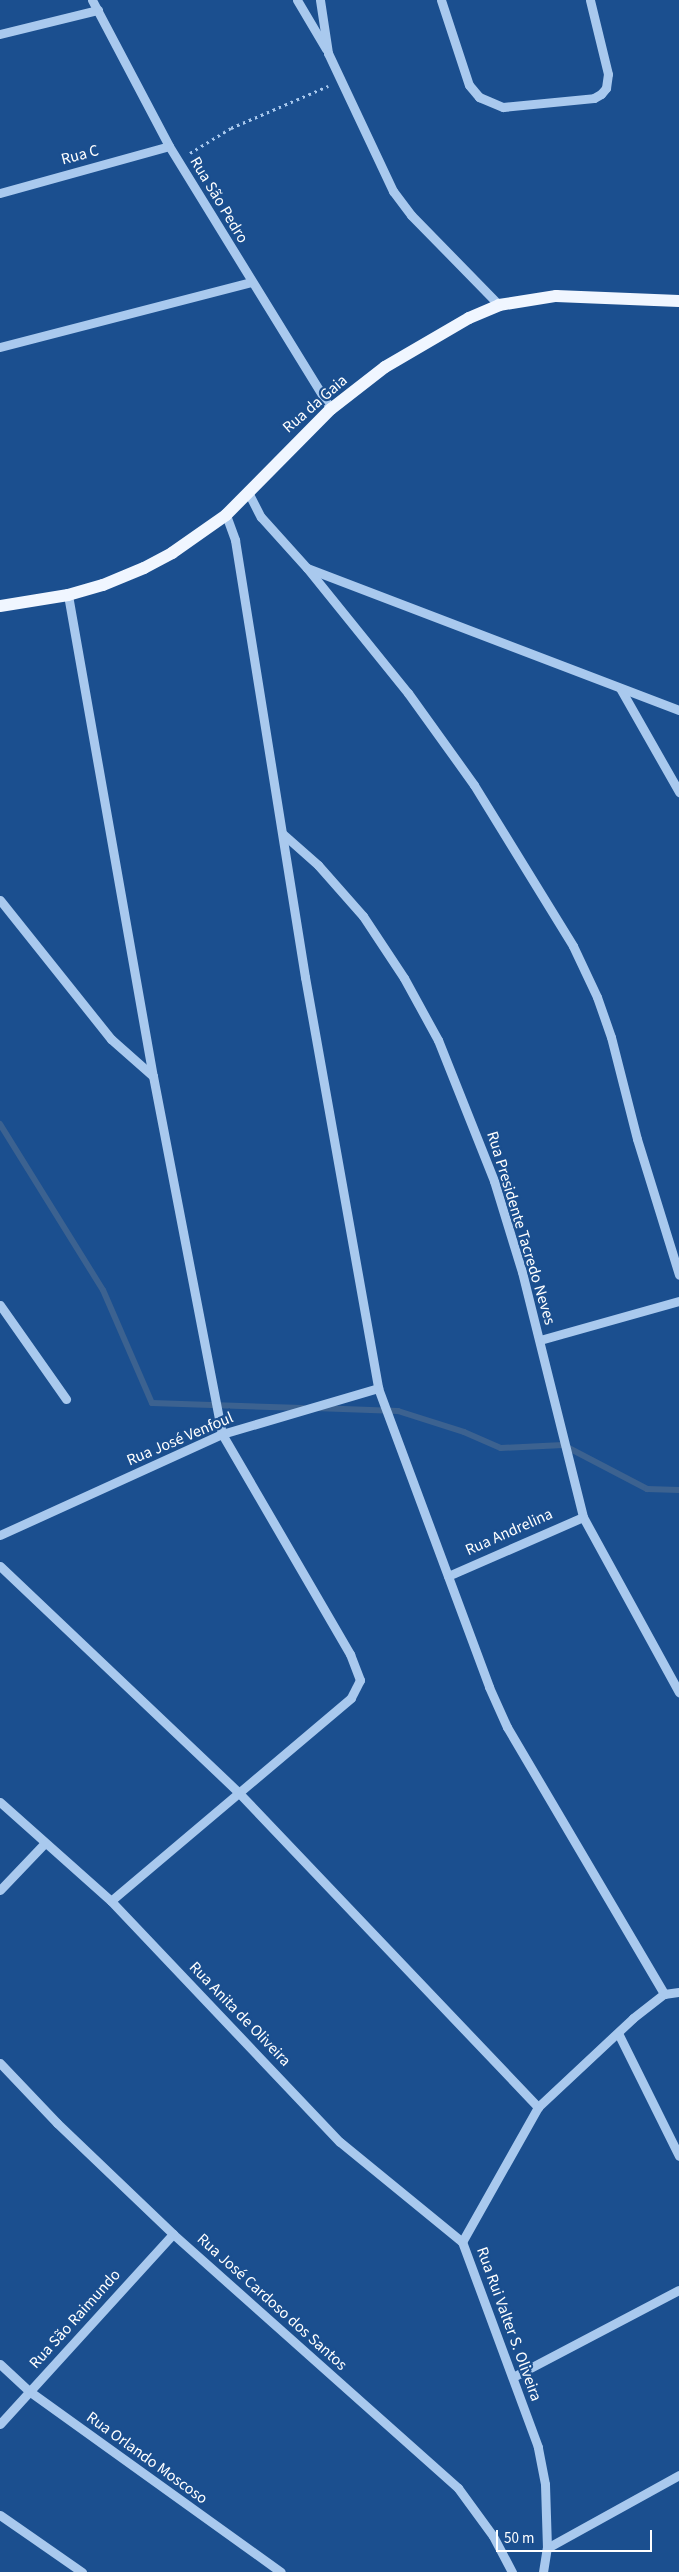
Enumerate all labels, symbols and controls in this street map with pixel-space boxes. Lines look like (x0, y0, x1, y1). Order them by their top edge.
street label: Rua C (59, 141, 101, 169)
street label: Rua São Pedro (186, 153, 252, 247)
street label: Rua da Gaia (279, 371, 351, 437)
street label: Rua Presidente Tacredo Neves (482, 1129, 560, 1327)
street label: Rua José Venfoul (124, 1408, 236, 1470)
street label: Rua Andrelina (462, 1504, 556, 1560)
street label: Rua Anita de Oliveira (185, 1958, 295, 2070)
street label: Rua José Cardoso dos Santos (193, 2230, 351, 2374)
street label: Rua Rui Valter S. Oliveira (472, 2244, 546, 2404)
street label: Rua São Raimundo (25, 2265, 125, 2373)
street label: Rua Orlando Moscoso (83, 2408, 211, 2508)
scale bar (499, 2520, 655, 2552)
text: 50 m (504, 2528, 534, 2549)

